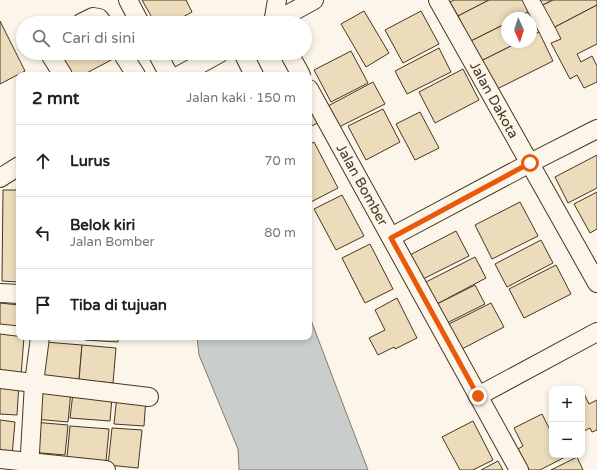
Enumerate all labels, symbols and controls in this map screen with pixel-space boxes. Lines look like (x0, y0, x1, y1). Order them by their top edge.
north arrow (501, 12, 537, 48)
search box (16, 16, 312, 60)
icon: search (30, 27, 52, 49)
text: Cari di sini (62, 29, 135, 47)
street label: Jalan Dakota (466, 59, 522, 141)
text: 2 mnt (32, 88, 79, 109)
text: Jalan kaki · 150 m (186, 90, 296, 106)
street label: Jalan Bomber (332, 141, 392, 229)
icon: ahead (32, 150, 54, 172)
text: Lurus (70, 152, 110, 170)
text: 70 m (264, 153, 296, 169)
route start (521, 154, 539, 172)
text: Belok kiri (70, 216, 135, 234)
icon: left (32, 222, 54, 244)
text: 80 m (264, 225, 296, 241)
text: Jalan Bomber (70, 234, 155, 250)
icon: arrive (32, 294, 54, 316)
text: Tiba di tujuan (70, 296, 167, 314)
map controls (549, 386, 585, 458)
button: + (549, 386, 585, 422)
route end (469, 387, 487, 405)
button: − (549, 422, 585, 458)

